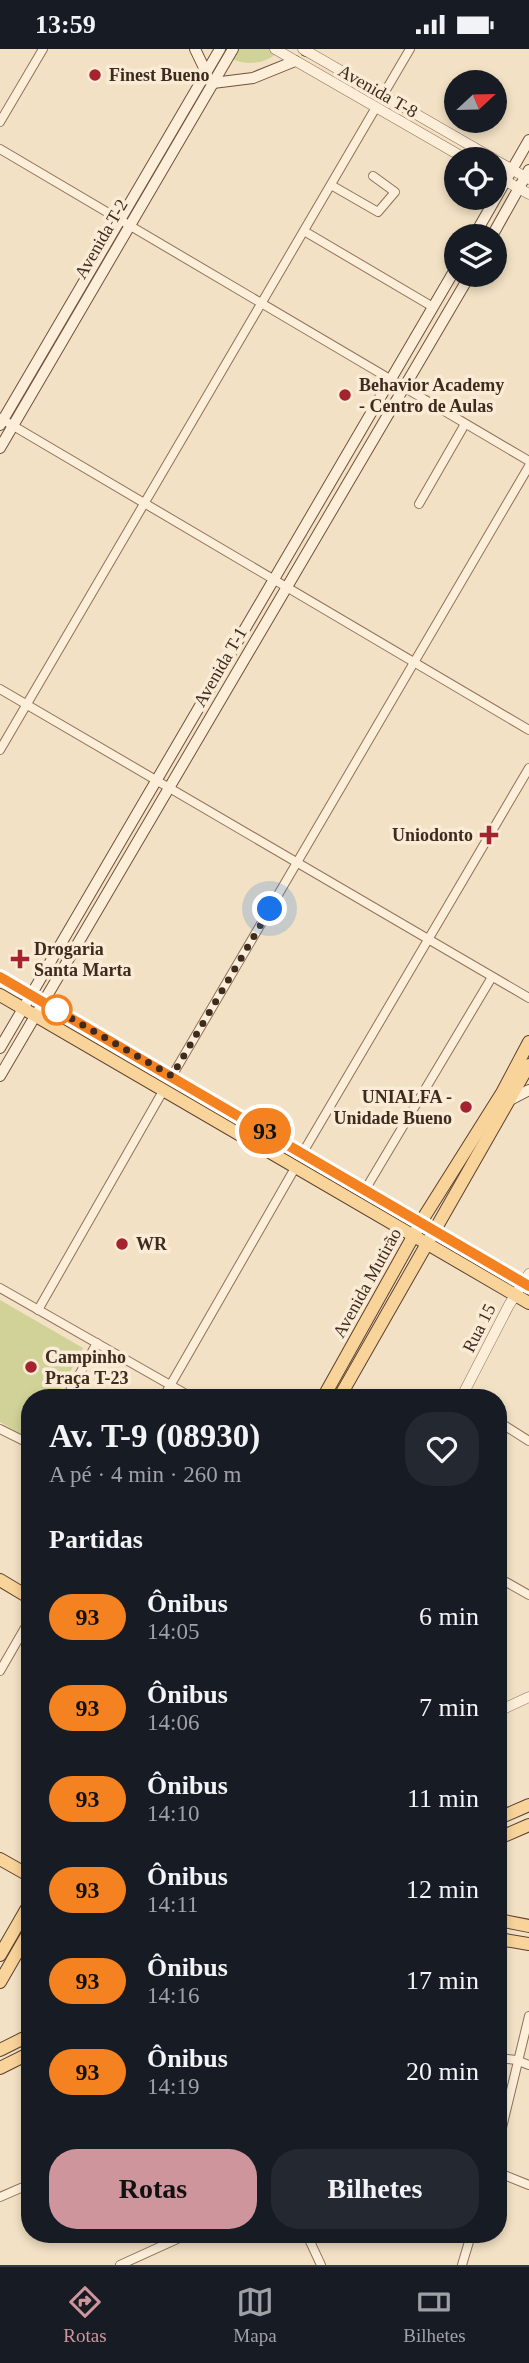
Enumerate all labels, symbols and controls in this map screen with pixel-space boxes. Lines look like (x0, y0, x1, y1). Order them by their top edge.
text: 13:59 (35, 10, 96, 39)
street label: Avenida T-8 (335, 60, 421, 122)
place label: Finest Bueno (109, 65, 210, 85)
marker: Finest Bueno (87, 67, 103, 83)
north arrow (444, 70, 508, 133)
map controls (444, 70, 507, 287)
button: locate (444, 147, 507, 210)
street label: Avenida T-2 (70, 196, 132, 282)
button: layers (444, 224, 507, 287)
place label: Behavior Academy - Centro de Aulas (359, 375, 504, 416)
marker: Behavior Academy - Centro de Aulas (337, 387, 353, 403)
street label: Avenida T-1 (189, 624, 251, 710)
place label: Uniodonto (392, 825, 473, 845)
marker: Uniodonto (479, 825, 499, 845)
your location (252, 891, 287, 926)
place label: Drogaria Santa Marta (34, 939, 132, 980)
marker: Drogaria Santa Marta (12, 951, 28, 967)
unlabelled marker (42, 995, 72, 1025)
place label: UNIALFA - Unidade Bueno (333, 1087, 452, 1128)
marker: UNIALFA - Unidade Bueno (458, 1099, 474, 1115)
line badge: 93 (233, 1108, 296, 1154)
text: 93 (253, 1118, 277, 1144)
street label: Avenida Mutirão (329, 1225, 405, 1341)
place label: WR (136, 1234, 168, 1254)
marker: WR (114, 1236, 130, 1252)
street label: Rua 15 (458, 1301, 500, 1355)
place label: Campinho Praça T-23 (45, 1347, 129, 1388)
marker: Campinho Praça T-23 (23, 1359, 39, 1375)
button: heart (405, 1412, 479, 1486)
text: Av. T-9 (08930) (49, 1418, 260, 1454)
text: A pé · 4 min · 260 m (49, 1462, 241, 1487)
text: Partidas (49, 1525, 143, 1554)
text: Ônibus (147, 1589, 228, 1618)
text: 6 min (419, 1602, 479, 1631)
text: 93 (76, 1604, 100, 1630)
text: 14:05 (147, 1619, 199, 1644)
text: Ônibus (147, 1680, 228, 1709)
text: 7 min (419, 1693, 479, 1722)
text: 93 (76, 1695, 100, 1721)
text: 14:06 (147, 1710, 199, 1735)
text: Ônibus (147, 1771, 228, 1800)
text: 11 min (407, 1784, 479, 1813)
text: 93 (76, 1786, 100, 1812)
text: 14:10 (147, 1801, 199, 1826)
text: Ônibus (147, 1862, 228, 1891)
text: 12 min (406, 1875, 479, 1904)
text: 93 (76, 1877, 100, 1903)
text: 14:11 (147, 1892, 199, 1917)
text: Ônibus (147, 1953, 228, 1982)
text: 17 min (406, 1966, 479, 1995)
text: 93 (76, 1968, 100, 1994)
text: 14:16 (147, 1983, 199, 2008)
text: Ônibus (147, 2044, 228, 2073)
text: 20 min (406, 2057, 479, 2086)
text: 93 (76, 2059, 100, 2085)
text: 14:19 (147, 2074, 199, 2099)
button: Rotas (49, 2149, 257, 2229)
button: Bilhetes (271, 2149, 479, 2229)
tab: Rotas (63, 2283, 107, 2347)
tab: Mapa (233, 2283, 277, 2347)
tab: Bilhetes (403, 2283, 466, 2347)

